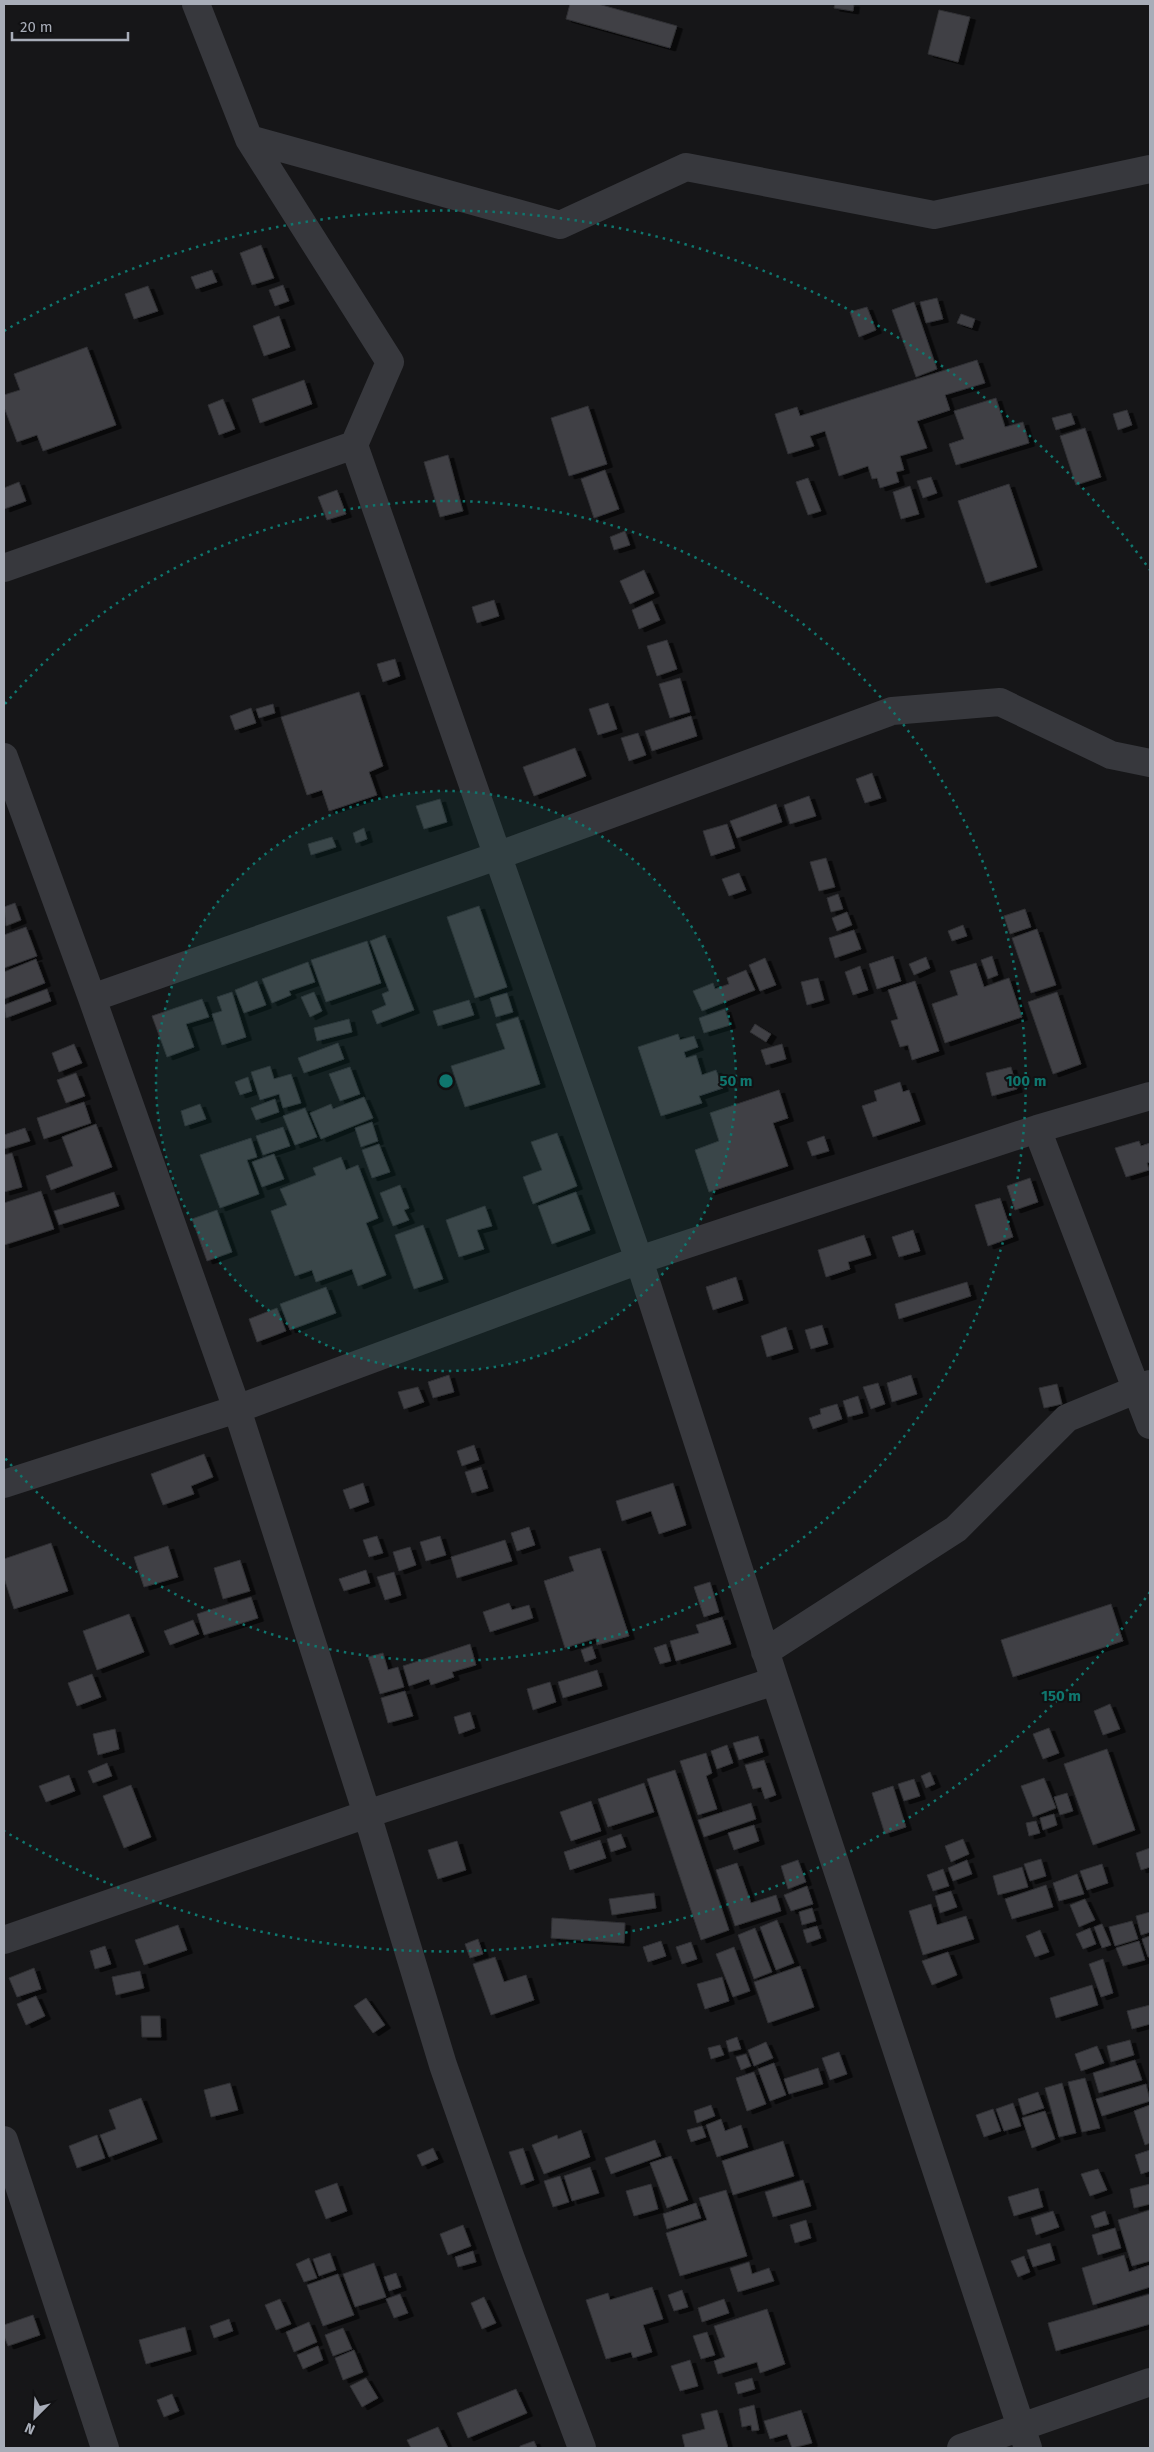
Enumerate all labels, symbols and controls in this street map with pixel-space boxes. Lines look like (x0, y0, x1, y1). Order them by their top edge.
scale bar (12, 10, 129, 42)
text: 20 m (20, 18, 53, 36)
centre of rings (437, 1072, 455, 1090)
text: 50 m (719, 1072, 753, 1090)
text: 100 m (1006, 1072, 1046, 1090)
text: 150 m (1041, 1687, 1081, 1705)
north arrow (10, 2392, 60, 2442)
text: N (22, 2419, 38, 2438)

